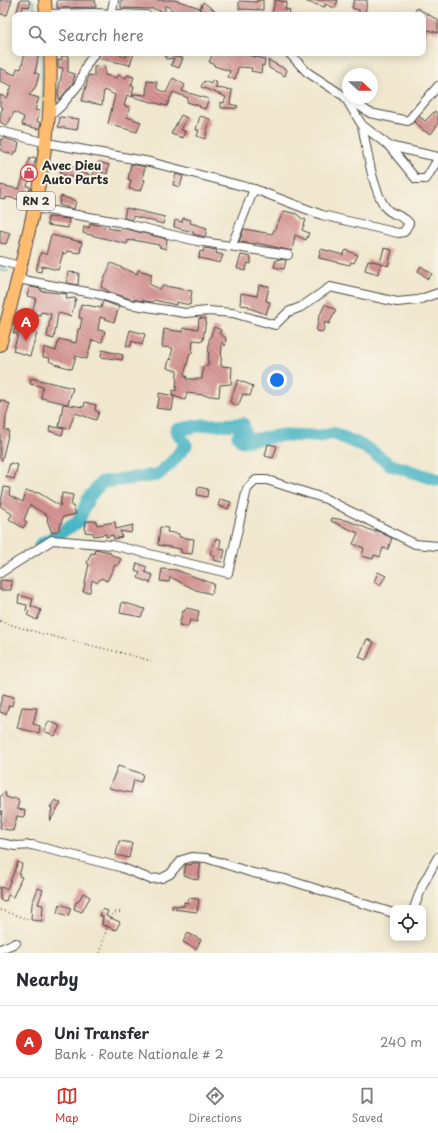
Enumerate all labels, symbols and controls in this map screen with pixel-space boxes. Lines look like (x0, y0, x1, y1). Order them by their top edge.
search box (12, 12, 426, 56)
icon: search (26, 23, 48, 45)
text: Search here (58, 23, 144, 46)
north arrow (342, 68, 378, 104)
place label: Avec Dieu Auto Parts (42, 156, 108, 188)
shop icon: Avec Dieu Auto Parts (19, 163, 39, 183)
road number: RN 2 (17, 192, 55, 210)
pin: A (13, 308, 39, 341)
your location (267, 370, 287, 390)
map controls (390, 905, 426, 941)
button: locate (390, 905, 426, 941)
text: Nearby (16, 966, 78, 992)
text: Uni Transfer (54, 1021, 149, 1044)
text: A (24, 1032, 34, 1051)
text: 240 m (380, 1032, 422, 1051)
text: Bank · Route Nationale # 2 (54, 1044, 224, 1063)
tab: Map (55, 1085, 78, 1126)
tab: Directions (188, 1085, 242, 1126)
tab: Saved (352, 1085, 383, 1126)

